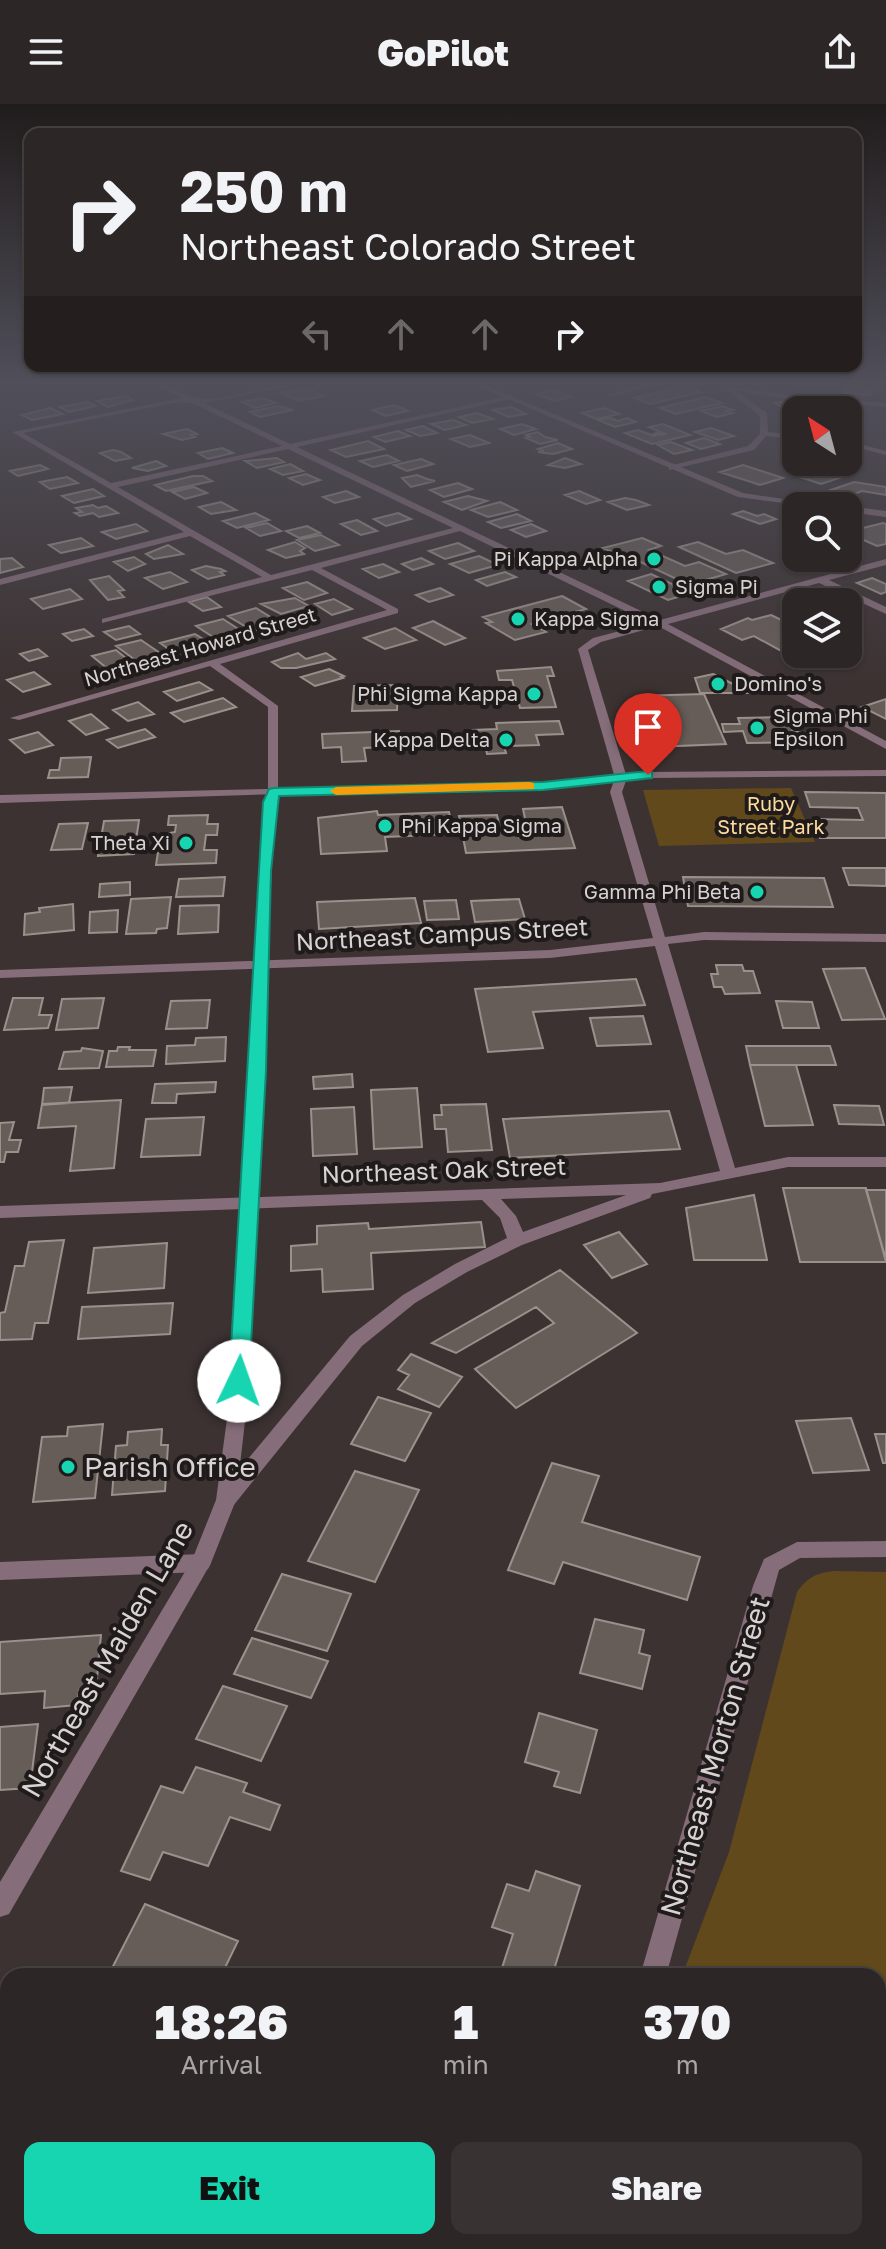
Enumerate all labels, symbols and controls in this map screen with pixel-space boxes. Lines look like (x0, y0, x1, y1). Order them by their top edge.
icon: menu (24, 30, 68, 74)
icon: share (818, 30, 862, 74)
text: GoPilot (377, 31, 509, 74)
text: 250 m (180, 157, 348, 224)
icon: right (48, 160, 152, 264)
text: Northeast Colorado Street (180, 225, 636, 268)
icon: left (295, 312, 339, 356)
icon: ahead (379, 312, 423, 356)
icon: ahead (463, 312, 507, 356)
icon: right (547, 312, 591, 356)
north arrow (782, 396, 862, 476)
map controls (782, 396, 862, 668)
button: search (782, 492, 862, 572)
place label: Pi Kappa Alpha (493, 546, 638, 570)
marker: Pi Kappa Alpha (645, 550, 663, 568)
place label: Sigma Pi (675, 574, 758, 598)
marker: Sigma Pi (650, 578, 668, 596)
button: layers (782, 588, 862, 668)
street label: Northeast Howard Street (81, 601, 319, 691)
place label: Kappa Sigma (534, 606, 659, 630)
marker: Kappa Sigma (509, 610, 527, 628)
place label: Domino's (734, 671, 822, 695)
marker: Domino's (709, 675, 727, 693)
place label: Phi Sigma Kappa (357, 681, 518, 705)
marker: Phi Sigma Kappa (525, 685, 543, 703)
pin (614, 693, 682, 775)
place label: Sigma Phi Epsilon (773, 703, 868, 750)
icon: arrive (626, 705, 670, 749)
marker: Sigma Phi Epsilon (748, 719, 766, 737)
place label: Kappa Delta (373, 727, 490, 751)
marker: Kappa Delta (497, 731, 515, 749)
park label: Ruby Street Park (717, 791, 825, 838)
place label: Phi Kappa Sigma (401, 813, 562, 837)
marker: Phi Kappa Sigma (376, 817, 394, 835)
place label: Theta Xi (91, 830, 170, 854)
marker: Theta Xi (177, 834, 195, 852)
place label: Gamma Phi Beta (584, 879, 741, 903)
marker: Gamma Phi Beta (748, 883, 766, 901)
street label: Northeast Campus Street (295, 911, 589, 956)
street label: Northeast Oak Street (321, 1151, 567, 1188)
position arrow (197, 1339, 281, 1423)
place label: Parish Office (84, 1450, 256, 1483)
marker: Parish Office (59, 1458, 77, 1476)
street label: Northeast Maiden Lane (14, 1515, 199, 1803)
street label: Northeast Morton Street (653, 1592, 776, 1919)
text: 18:26 (155, 1992, 288, 2050)
text: 1 (453, 1992, 478, 2050)
text: 370 (643, 1992, 731, 2050)
text: Arrival (181, 2049, 262, 2080)
text: min (443, 2049, 489, 2080)
text: m (676, 2049, 699, 2080)
button: Exit (24, 2142, 435, 2234)
button: Share (451, 2142, 862, 2234)

